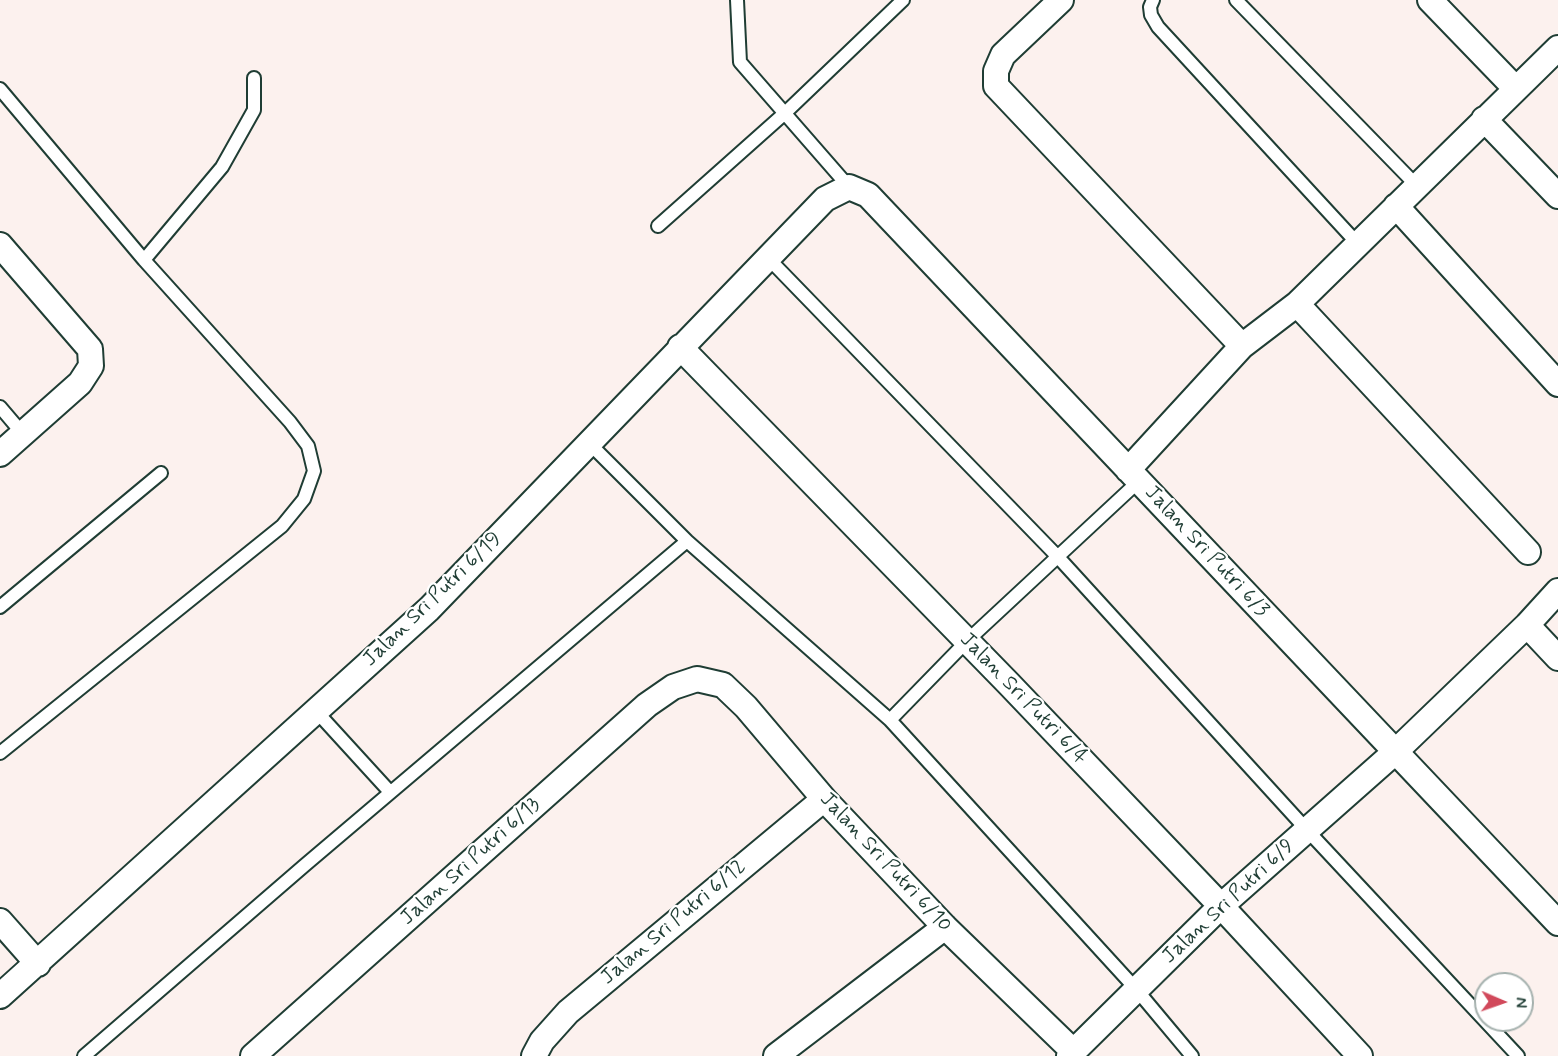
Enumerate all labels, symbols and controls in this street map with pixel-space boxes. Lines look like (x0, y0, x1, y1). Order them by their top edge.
street label: Jalan Sri Putri 6/3 (1139, 481, 1273, 623)
street label: Jalan Sri Putri 6/19 (358, 527, 508, 673)
street label: Jalan Sri Putri 6/4 (954, 628, 1092, 770)
street label: Jalan Sri Putri 6/10 (814, 788, 956, 938)
street label: Jalan Sri Putri 6/13 (396, 793, 546, 931)
street label: Jalan Sri Putri 6/9 (1158, 834, 1300, 970)
street label: Jalan Sri Putri 6/12 (596, 855, 752, 991)
north arrow (1474, 972, 1534, 1032)
text: N (1510, 997, 1531, 1008)

